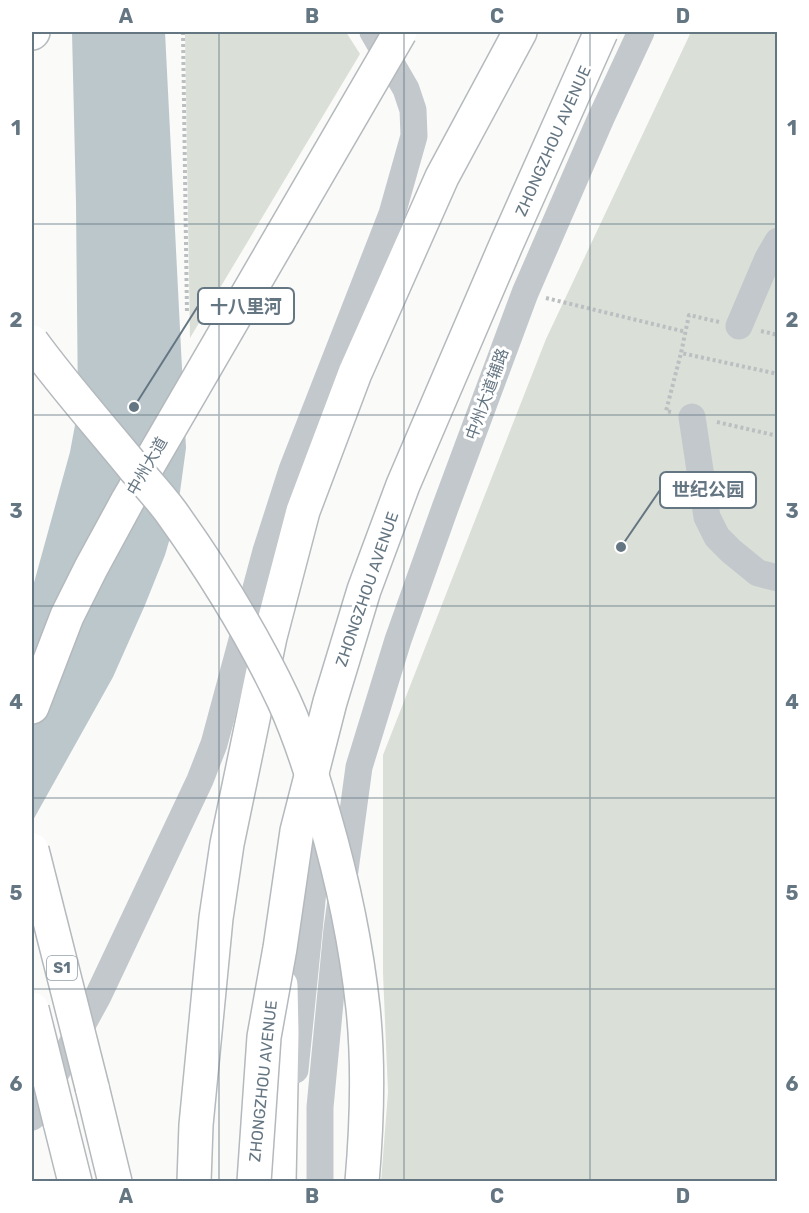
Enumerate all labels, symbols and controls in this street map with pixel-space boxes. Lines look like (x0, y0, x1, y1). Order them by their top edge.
text: A (119, 4, 134, 28)
text: B (305, 4, 319, 28)
text: C (490, 4, 504, 28)
text: D (676, 4, 690, 28)
street label: ZHONGZHOU AVENUE (511, 63, 595, 219)
text: 1 (11, 116, 21, 140)
text: 1 (787, 116, 797, 140)
callout: 十八里河 (198, 288, 294, 324)
text: 十八里河 (210, 296, 282, 318)
text: 2 (10, 308, 23, 332)
text: 2 (786, 308, 799, 332)
street label: 中州大道辅路 (462, 346, 512, 442)
street label: 中州大道 (123, 434, 171, 498)
callout: 世纪公园 (660, 472, 756, 508)
text: 世纪公园 (672, 479, 744, 501)
text: 3 (9, 499, 23, 523)
text: 3 (785, 499, 799, 523)
street label: ZHONGZHOU AVENUE (332, 509, 402, 669)
text: 4 (9, 690, 23, 714)
text: 4 (785, 690, 799, 714)
text: 5 (10, 881, 23, 905)
text: 5 (786, 881, 799, 905)
road number: S1 (47, 956, 77, 980)
street label: ZHONGZHOU AVENUE (245, 999, 281, 1163)
text: 6 (9, 1072, 23, 1096)
text: 6 (785, 1072, 799, 1096)
text: A (119, 1184, 134, 1208)
text: B (305, 1184, 319, 1208)
text: C (490, 1184, 504, 1208)
text: D (676, 1184, 690, 1208)

